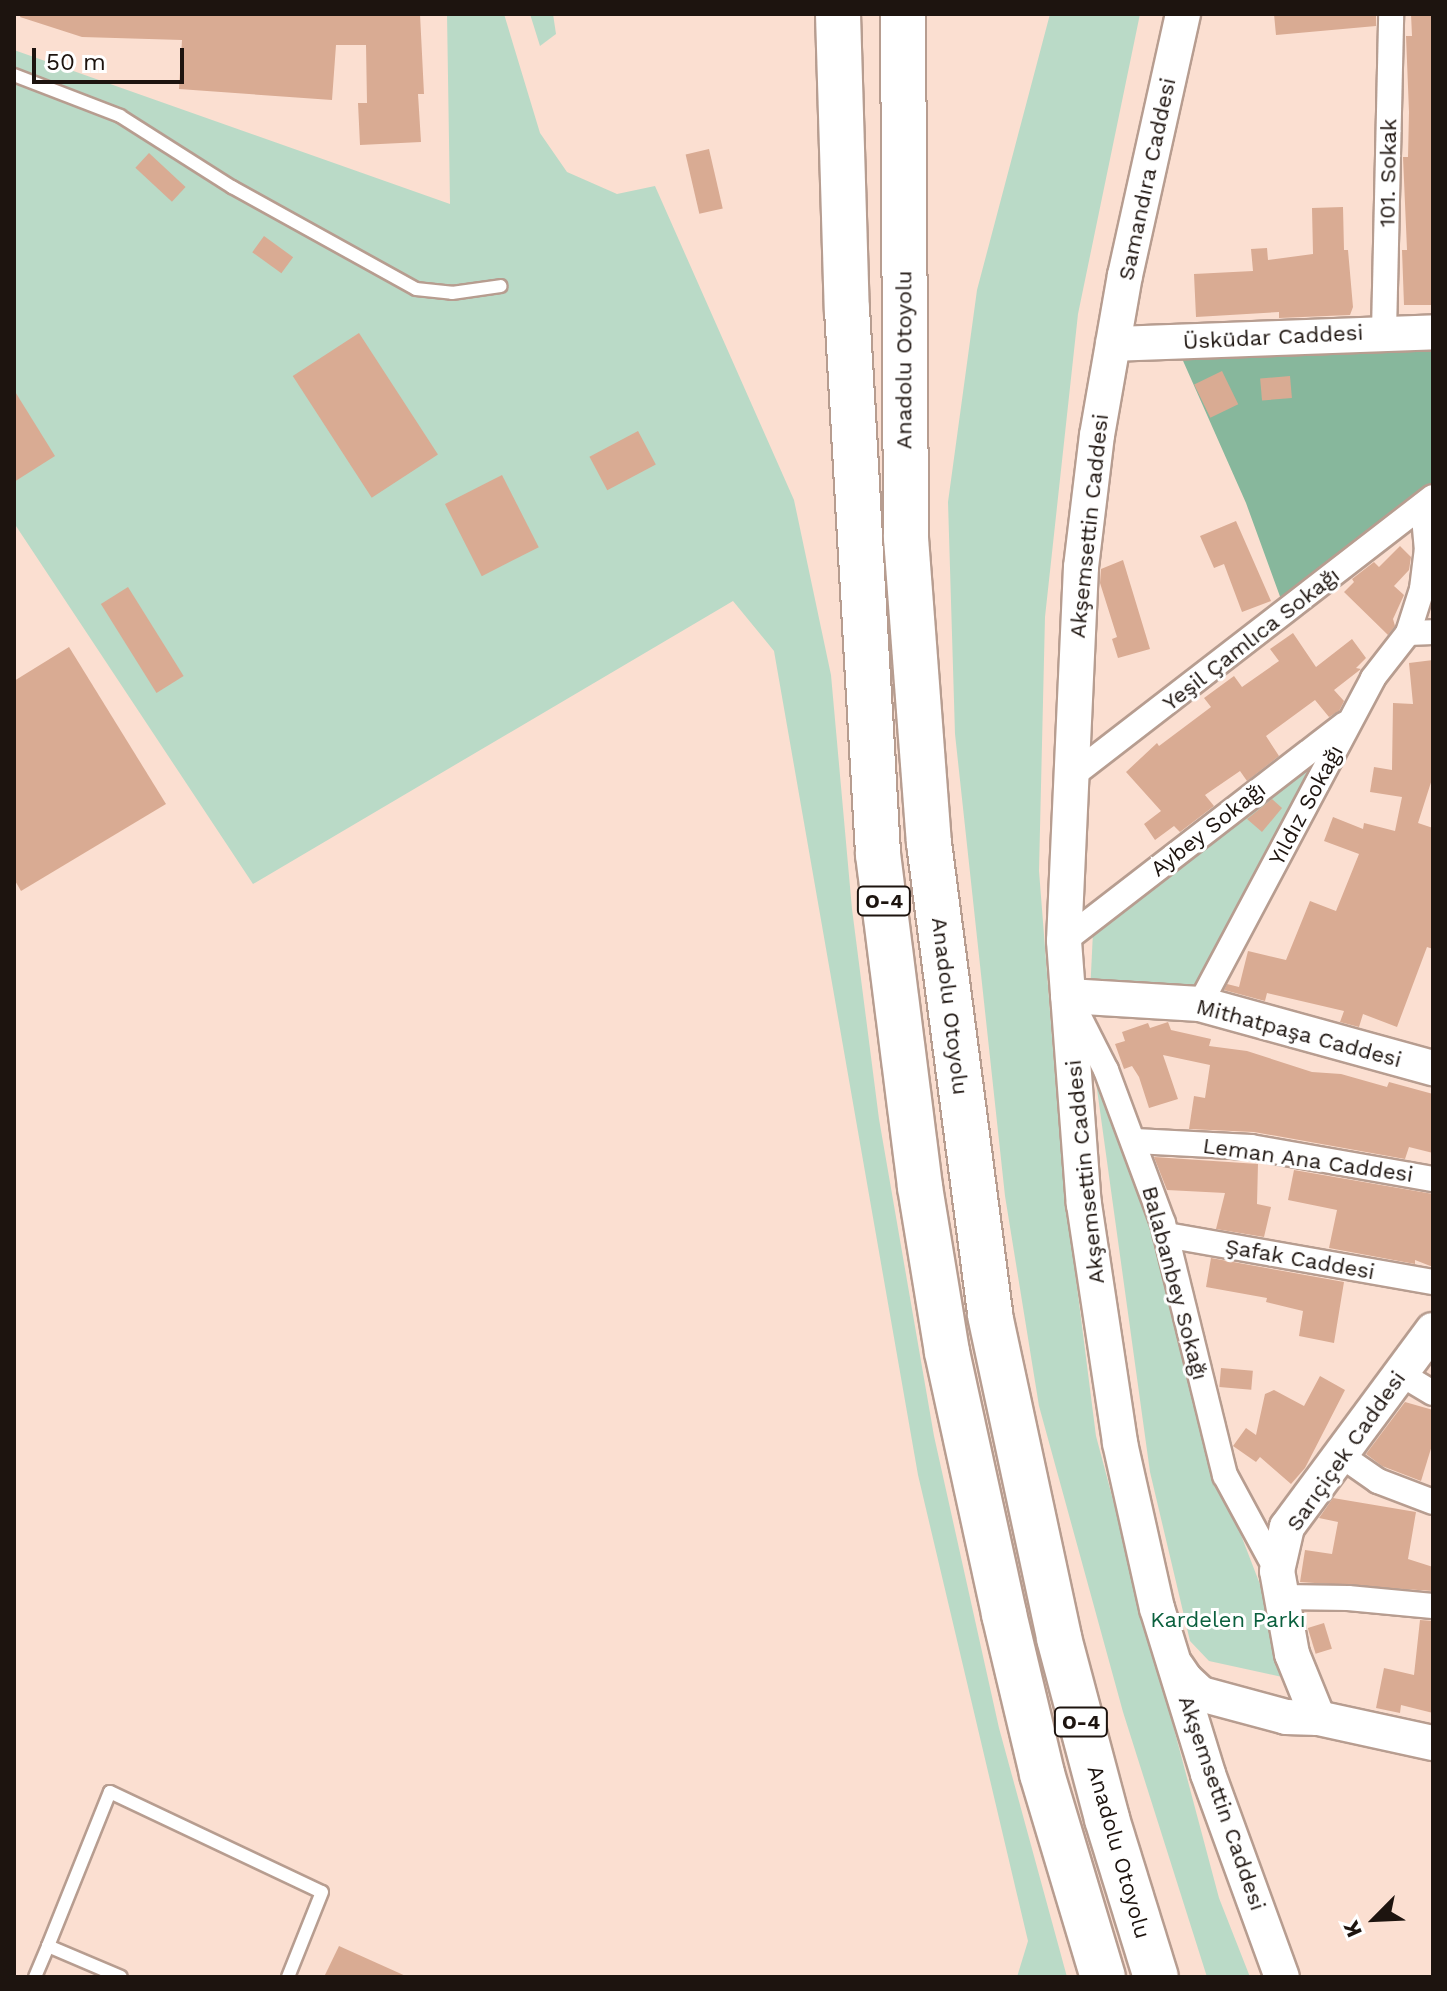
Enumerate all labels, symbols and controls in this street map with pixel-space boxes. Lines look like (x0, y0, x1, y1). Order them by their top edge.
scale bar (36, 32, 188, 82)
text: 50 m (46, 48, 106, 76)
street label: Samandıra Caddesi (1113, 75, 1181, 283)
street label: 101. Sokak (1374, 118, 1402, 228)
street label: Anadolu Otoyolu (891, 271, 917, 449)
street label: Üsküdar Caddesi (1182, 319, 1364, 355)
street label: Akşemsettin Caddesi (1064, 413, 1114, 639)
street label: Yeşil Çamlıca Sokağı (1157, 561, 1345, 717)
street label: Yıldız Sokağı (1263, 740, 1349, 870)
street label: Aybey Sokağı (1145, 776, 1271, 882)
road number: O-4 (856, 885, 912, 917)
street label: Anadolu Otoyolu (926, 916, 974, 1096)
street label: Mithatpaşa Caddesi (1193, 993, 1405, 1073)
street label: Akşemsettin Caddesi (1060, 1059, 1110, 1285)
street label: Leman Ana Caddesi (1200, 1132, 1416, 1188)
street label: Balabanbey Sokağı (1136, 1183, 1214, 1383)
street label: Şafak Caddesi (1223, 1233, 1377, 1285)
street label: Sarıçiçek Caddesi (1281, 1366, 1411, 1536)
park label: Kardelen Parkı (1150, 1607, 1306, 1633)
street label: Akşemsettin Caddesi (1173, 1692, 1271, 1914)
road number: O-4 (1053, 1706, 1109, 1738)
street label: Anadolu Otoyolu (1082, 1762, 1156, 1942)
north arrow (1335, 1879, 1415, 1959)
text: K (1338, 1917, 1367, 1941)

